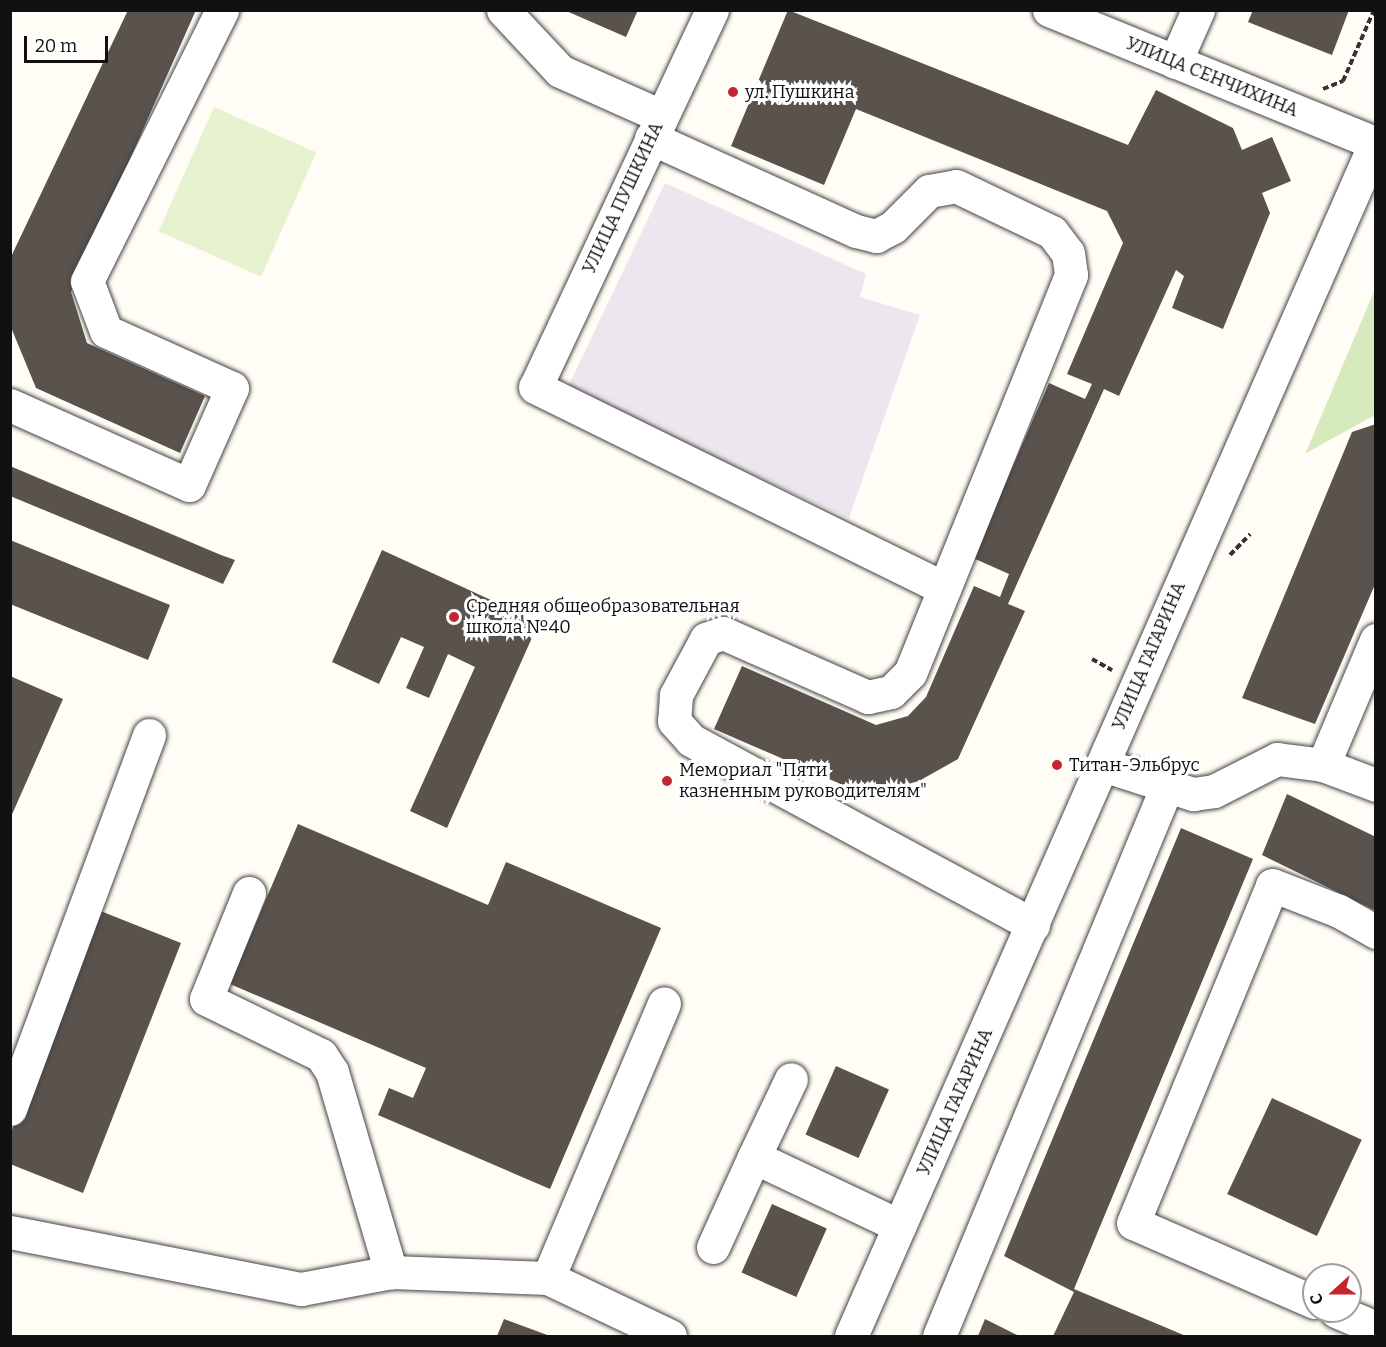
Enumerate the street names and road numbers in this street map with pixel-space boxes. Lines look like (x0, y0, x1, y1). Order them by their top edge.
street label: УЛИЦА СЕНЧИХИНА (1123, 32, 1301, 122)
street label: УЛИЦА ПУШКИНА (578, 119, 668, 277)
street label: УЛИЦА ГАГАРИНА (1108, 579, 1190, 733)
street label: УЛИЦА ГАГАРИНА (913, 1025, 997, 1179)

